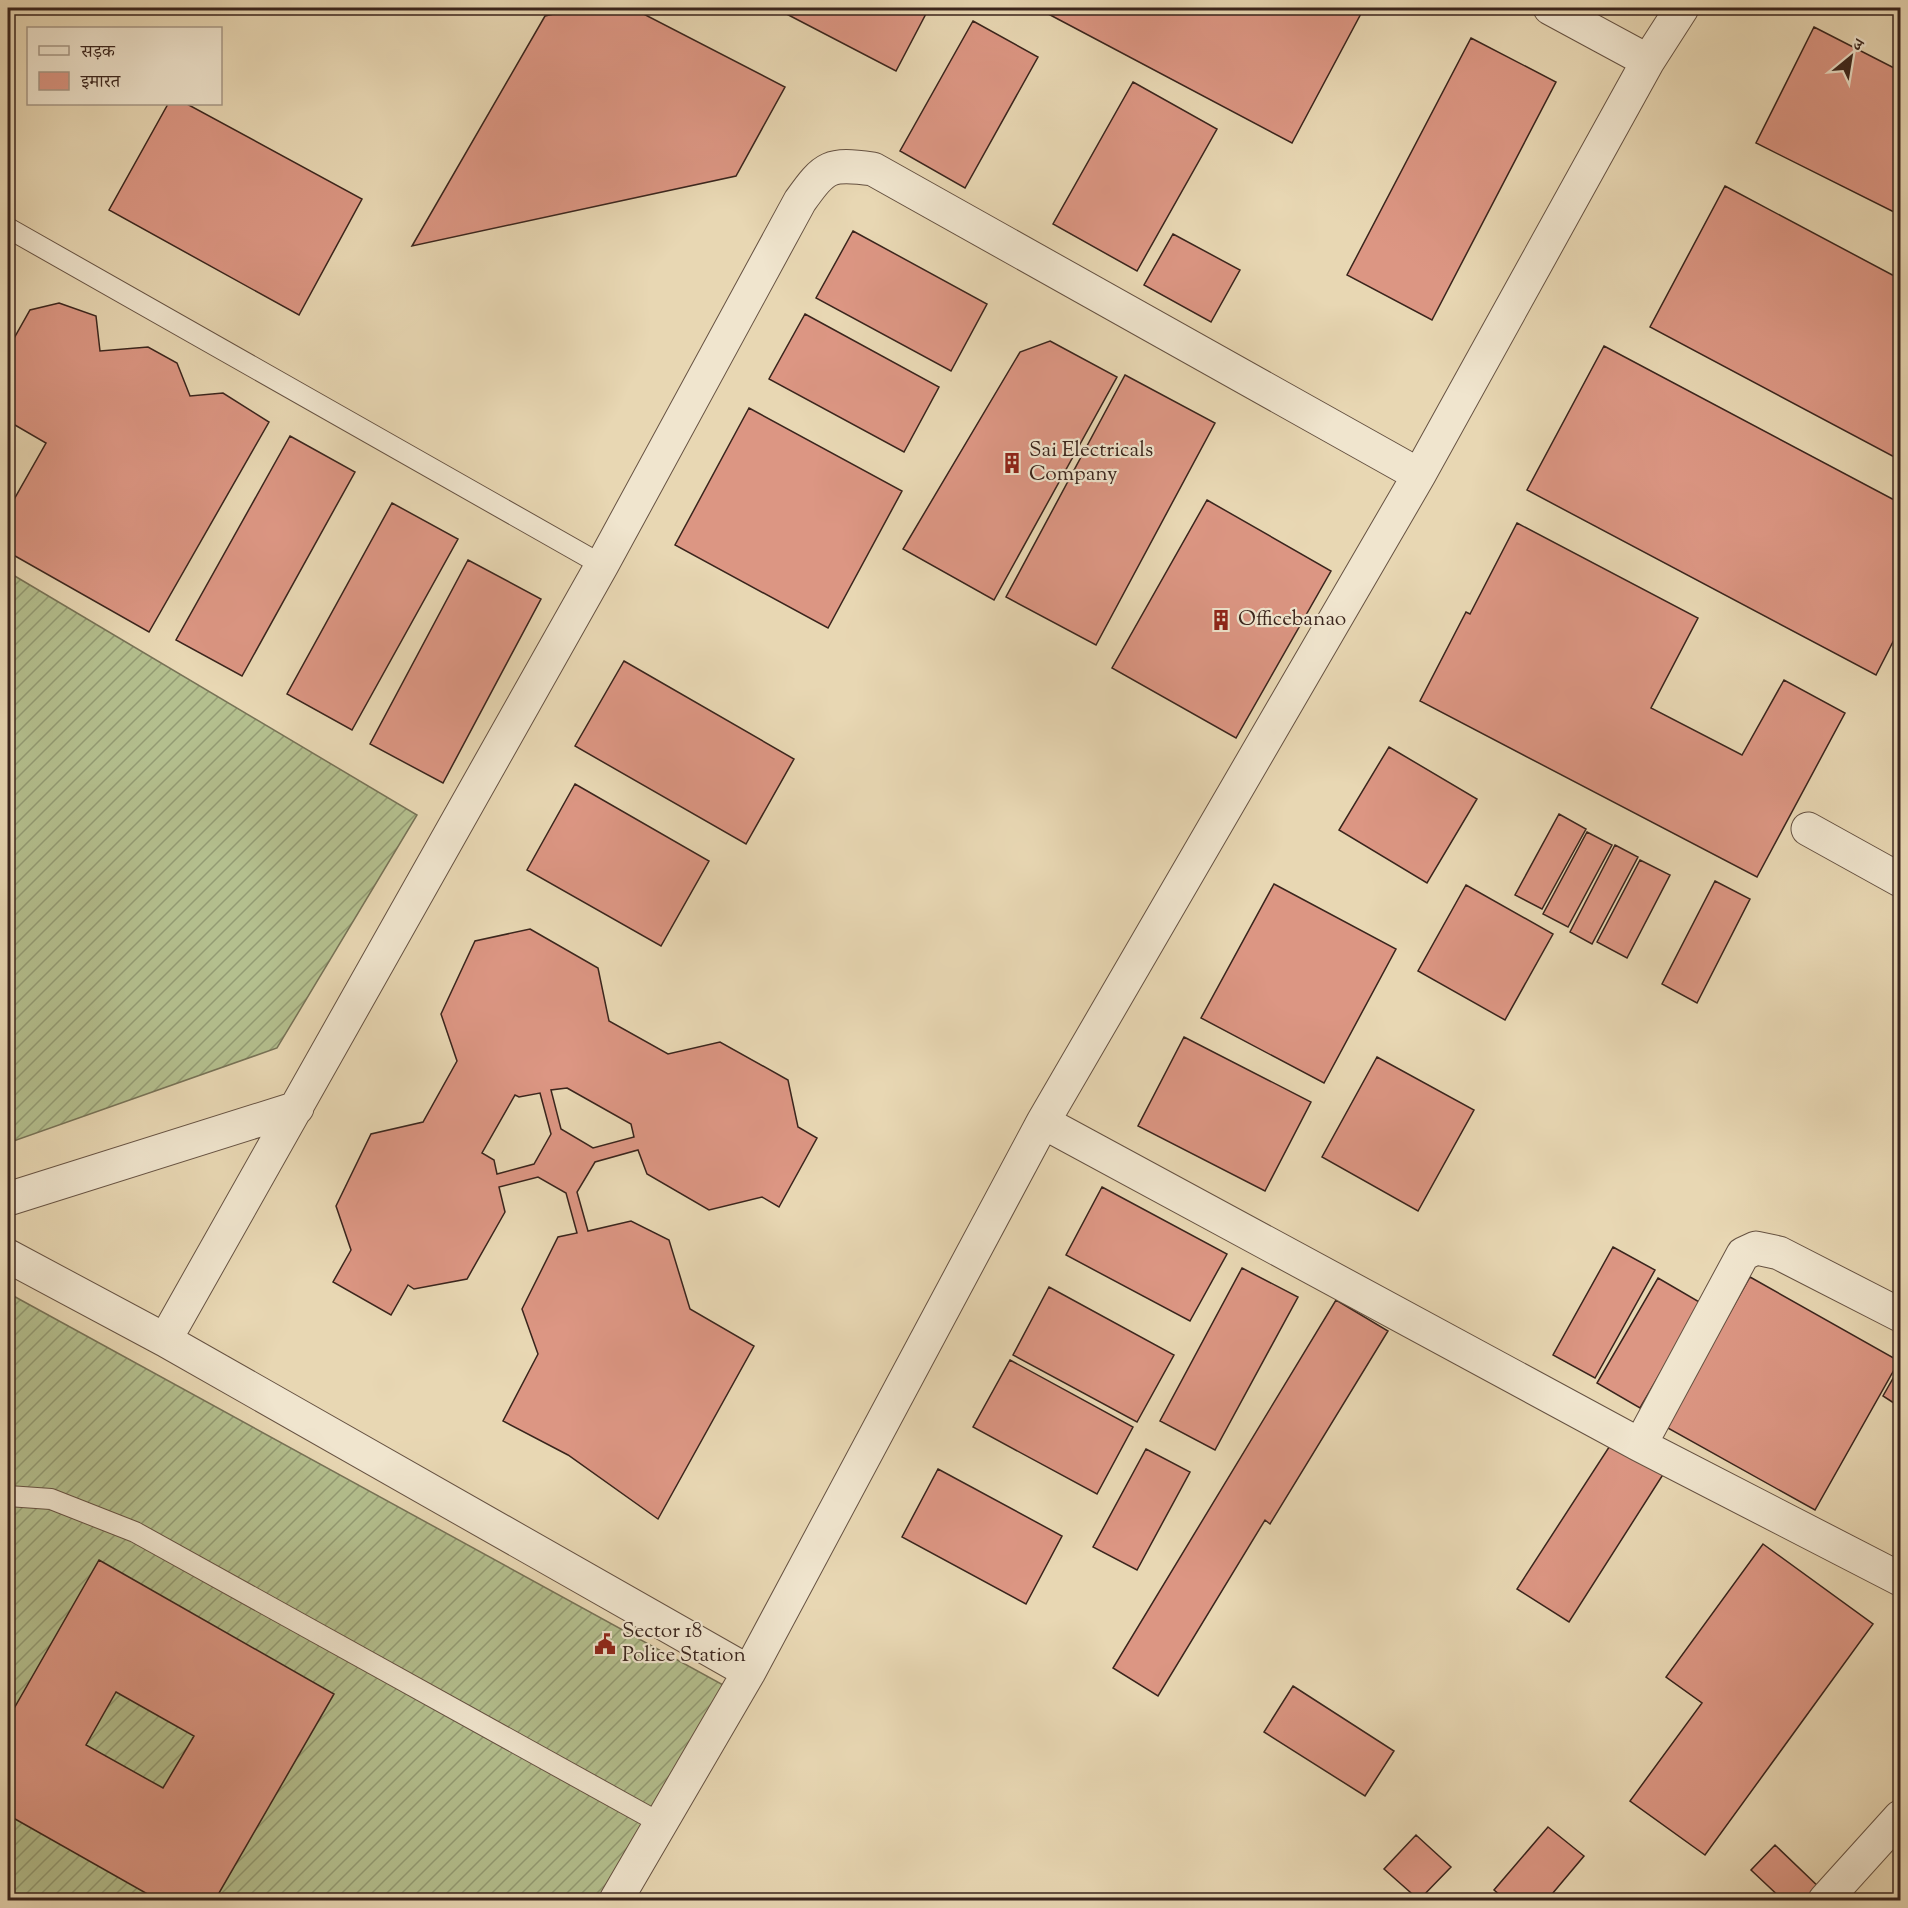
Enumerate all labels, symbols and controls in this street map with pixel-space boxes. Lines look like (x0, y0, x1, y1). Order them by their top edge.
legend (27, 27, 222, 105)
north arrow (1821, 27, 1881, 87)
text: उ (1847, 34, 1868, 59)
text: सड़क (80, 40, 116, 66)
text: इमारत (80, 70, 121, 96)
place label: Sai Electricals Company (1029, 436, 1153, 490)
building icon: Sai Electricals Company (1000, 451, 1024, 475)
place label: Officebanao (1238, 605, 1346, 635)
building icon: Officebanao (1209, 608, 1233, 632)
place label: Sector 18 Police Station (622, 1617, 746, 1671)
public building icon: Sector 18 Police Station (593, 1632, 617, 1656)

